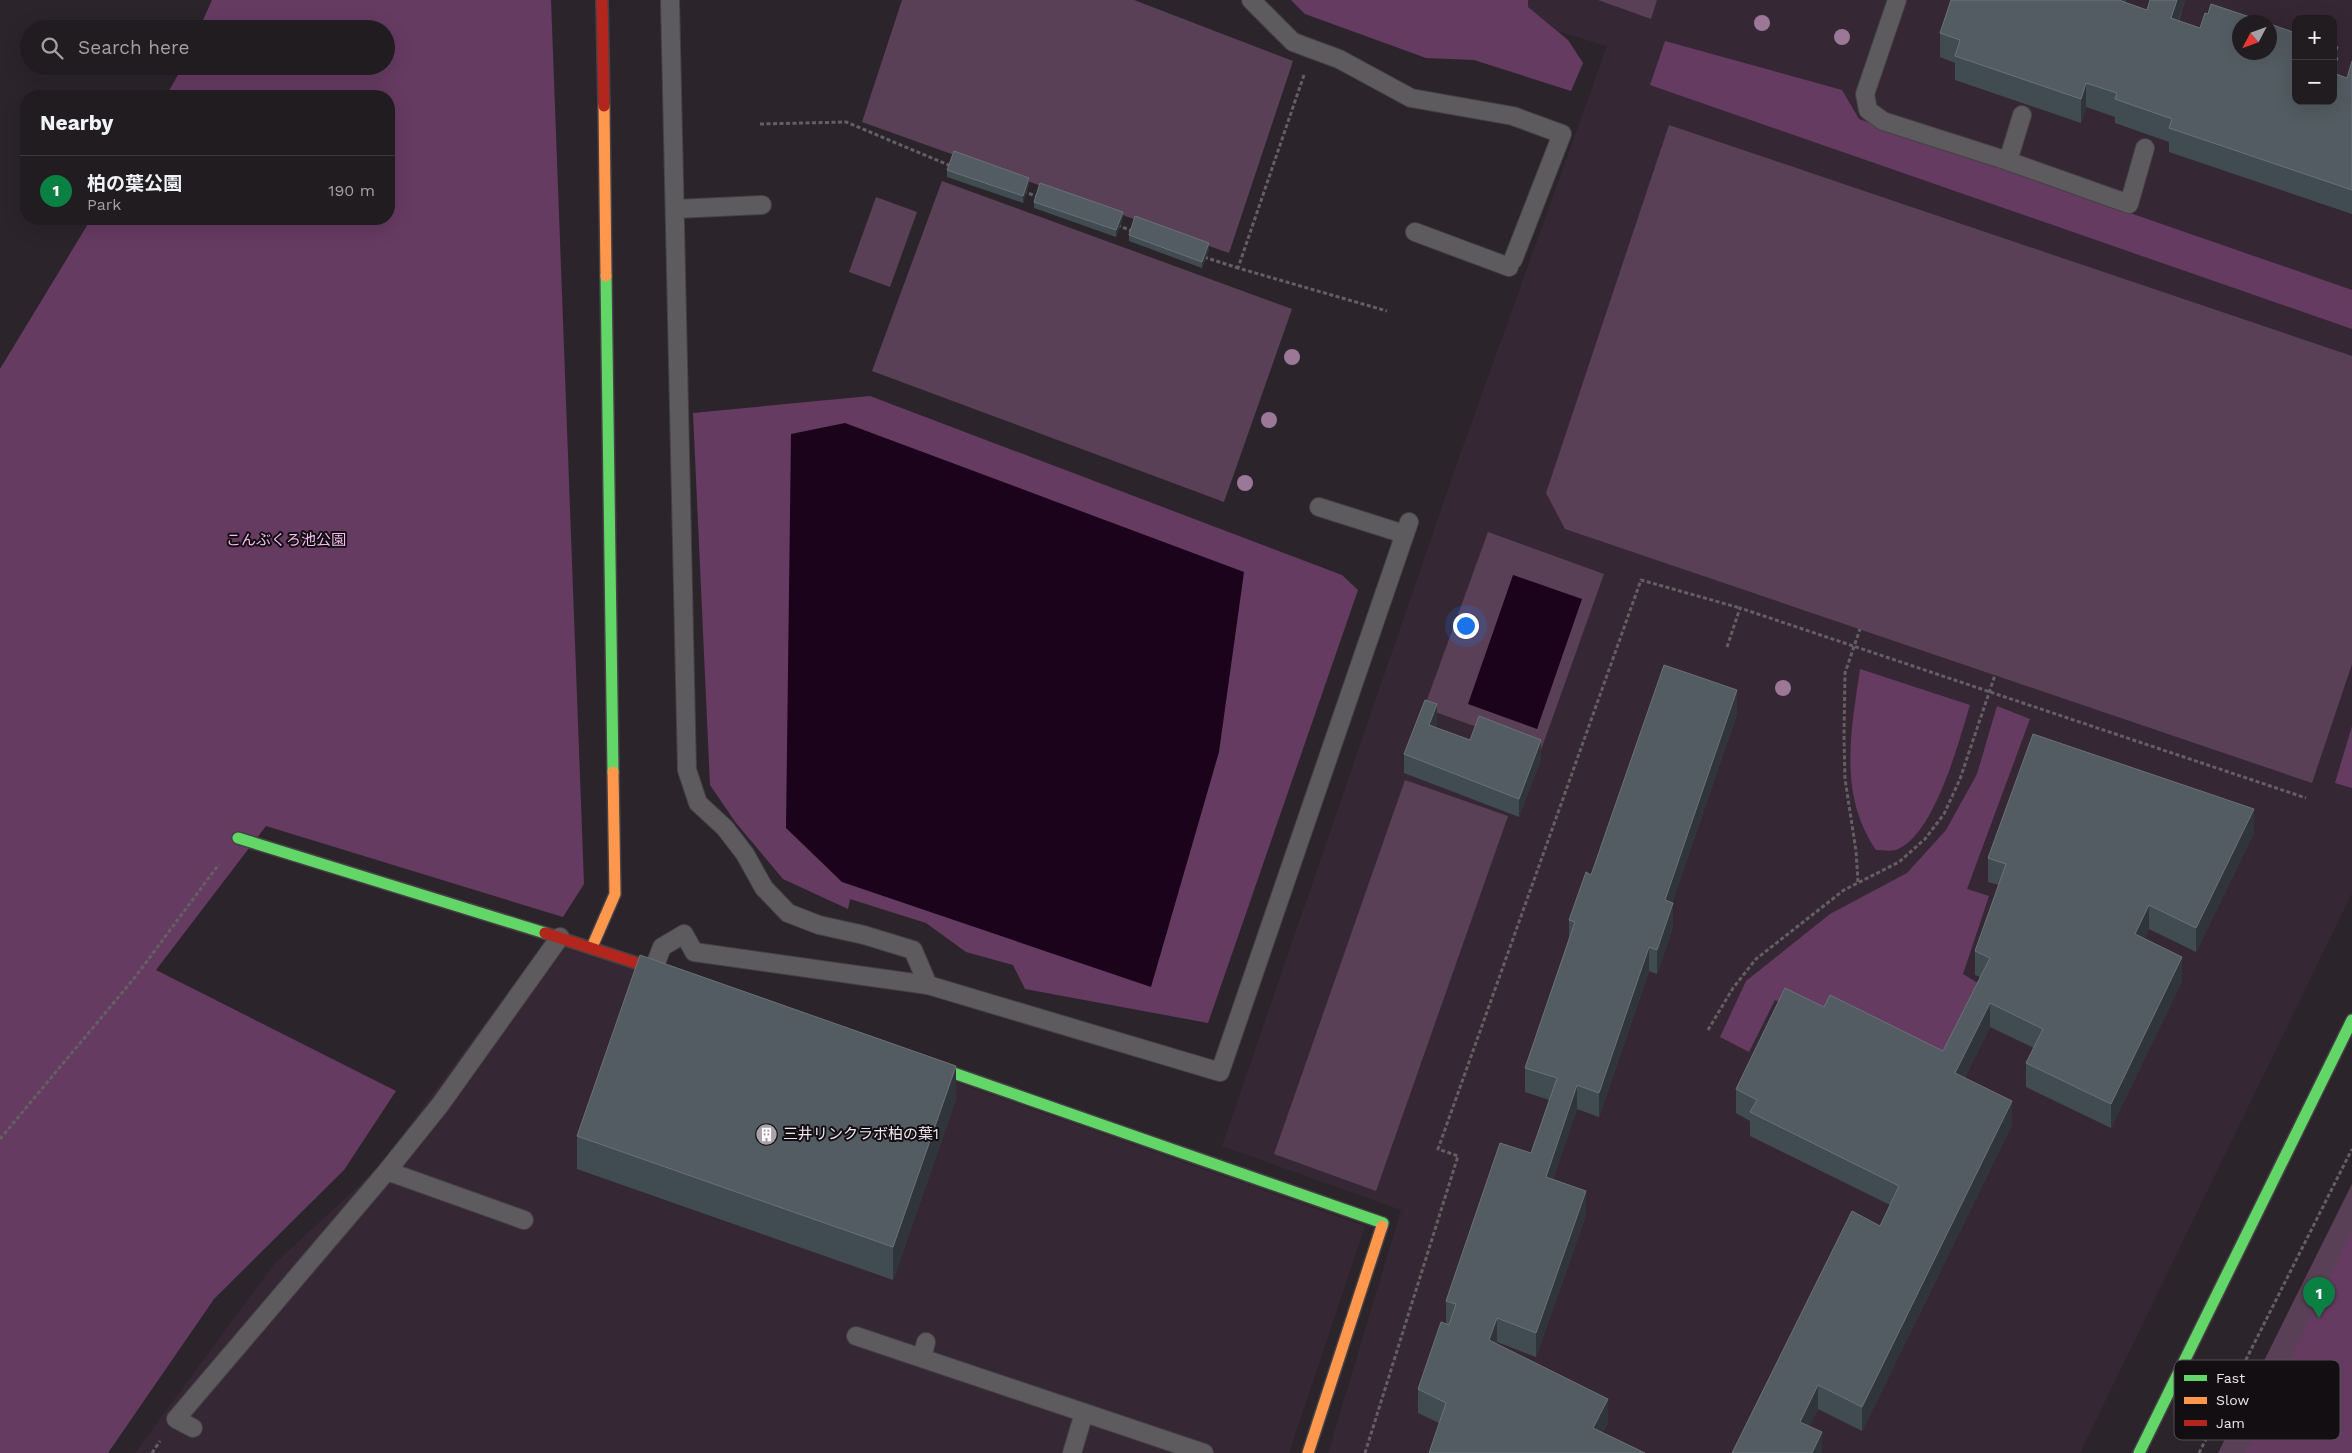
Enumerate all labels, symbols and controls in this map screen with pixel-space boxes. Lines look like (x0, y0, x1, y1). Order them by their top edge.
north arrow (2232, 15, 2277, 60)
map controls (2292, 15, 2337, 105)
button: + (2292, 15, 2337, 60)
search box (20, 20, 395, 75)
icon: search (38, 34, 66, 62)
text: Search here (78, 36, 189, 59)
button: − (2292, 60, 2337, 105)
text: Nearby (40, 110, 113, 135)
text: 柏の葉公園 (87, 172, 182, 195)
text: 1 (53, 181, 59, 200)
text: 190 m (328, 181, 375, 200)
text: Park (87, 195, 121, 214)
park label: こんぶくろ池公園 (226, 531, 346, 549)
your location (1453, 613, 1479, 639)
building icon: 三井リンクラボ柏の葉1 (755, 1122, 779, 1146)
place label: 三井リンクラボ柏の葉1 (783, 1125, 939, 1143)
pin: 1 (2303, 1277, 2335, 1318)
legend (2174, 1360, 2340, 1440)
text: Fast (2216, 1370, 2245, 1386)
text: Slow (2216, 1392, 2249, 1408)
text: Jam (2216, 1415, 2245, 1431)

